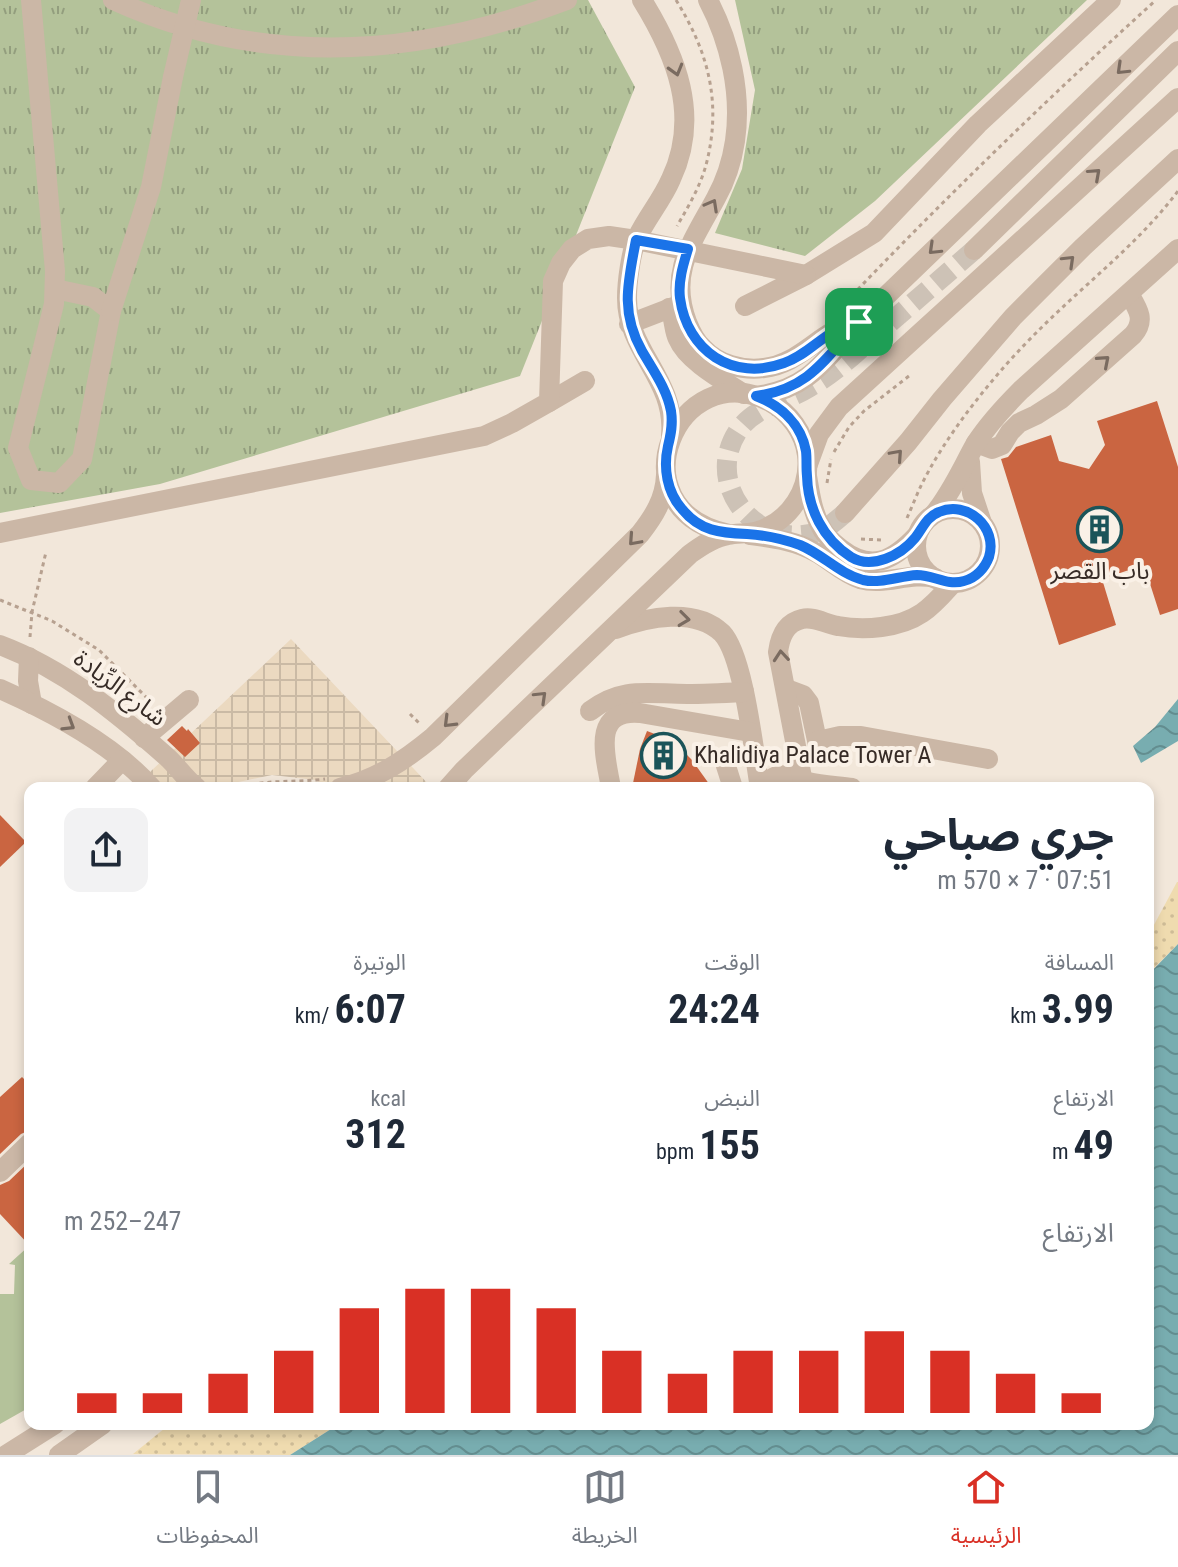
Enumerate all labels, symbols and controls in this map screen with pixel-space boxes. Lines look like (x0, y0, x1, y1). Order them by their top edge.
one-way arrow (1117, 60, 1131, 75)
one-way arrow (667, 62, 683, 76)
one-way arrow (1085, 170, 1100, 184)
one-way arrow (702, 199, 718, 214)
one-way arrow (929, 240, 943, 255)
one-way arrow (1060, 256, 1074, 270)
pin (825, 288, 893, 356)
icon: arrive (837, 300, 881, 344)
one-way arrow (1095, 357, 1110, 371)
one-way arrow (887, 450, 901, 465)
building icon: باب القصر (1076, 505, 1124, 553)
one-way arrow (630, 530, 644, 545)
place label: باب القصر (1050, 557, 1149, 585)
one-way arrow (678, 610, 691, 627)
street label: شارع الرِّيادة (66, 644, 172, 734)
one-way arrow (772, 650, 789, 663)
one-way arrow (532, 691, 546, 706)
one-way arrow (444, 712, 458, 727)
one-way arrow (60, 715, 75, 731)
building icon: Khalidiya Palace Tower A (639, 731, 687, 779)
place label: Khalidiya Palace Tower A (694, 741, 932, 769)
button: share (64, 808, 148, 892)
text: جري صباحي (884, 809, 1114, 861)
text: 07:51 · 7 × 570 m (937, 865, 1114, 895)
text: الوتيرة (353, 950, 406, 975)
text: الوقت (705, 950, 760, 975)
text: المسافة (1045, 950, 1114, 975)
text: 6:07 (334, 986, 406, 1033)
text: 24:24 (668, 986, 760, 1033)
text: 3.99 (1042, 986, 1114, 1033)
text: /km (295, 1003, 334, 1028)
text: km (1010, 1003, 1042, 1028)
text: kcal (371, 1086, 406, 1111)
text: النبض (704, 1086, 760, 1111)
text: الارتفاع (1054, 1086, 1114, 1111)
text: 312 (345, 1111, 406, 1158)
text: 155 (699, 1122, 760, 1169)
text: 49 (1074, 1122, 1114, 1169)
text: bpm (656, 1139, 699, 1164)
text: m (1052, 1139, 1074, 1164)
text: 247–252 m (64, 1206, 181, 1236)
text: الارتفاع (1043, 1218, 1114, 1248)
tab: المحفوظات (157, 1465, 259, 1559)
tab: الخريطة (572, 1465, 638, 1559)
tab: الرئيسية (951, 1465, 1021, 1559)

